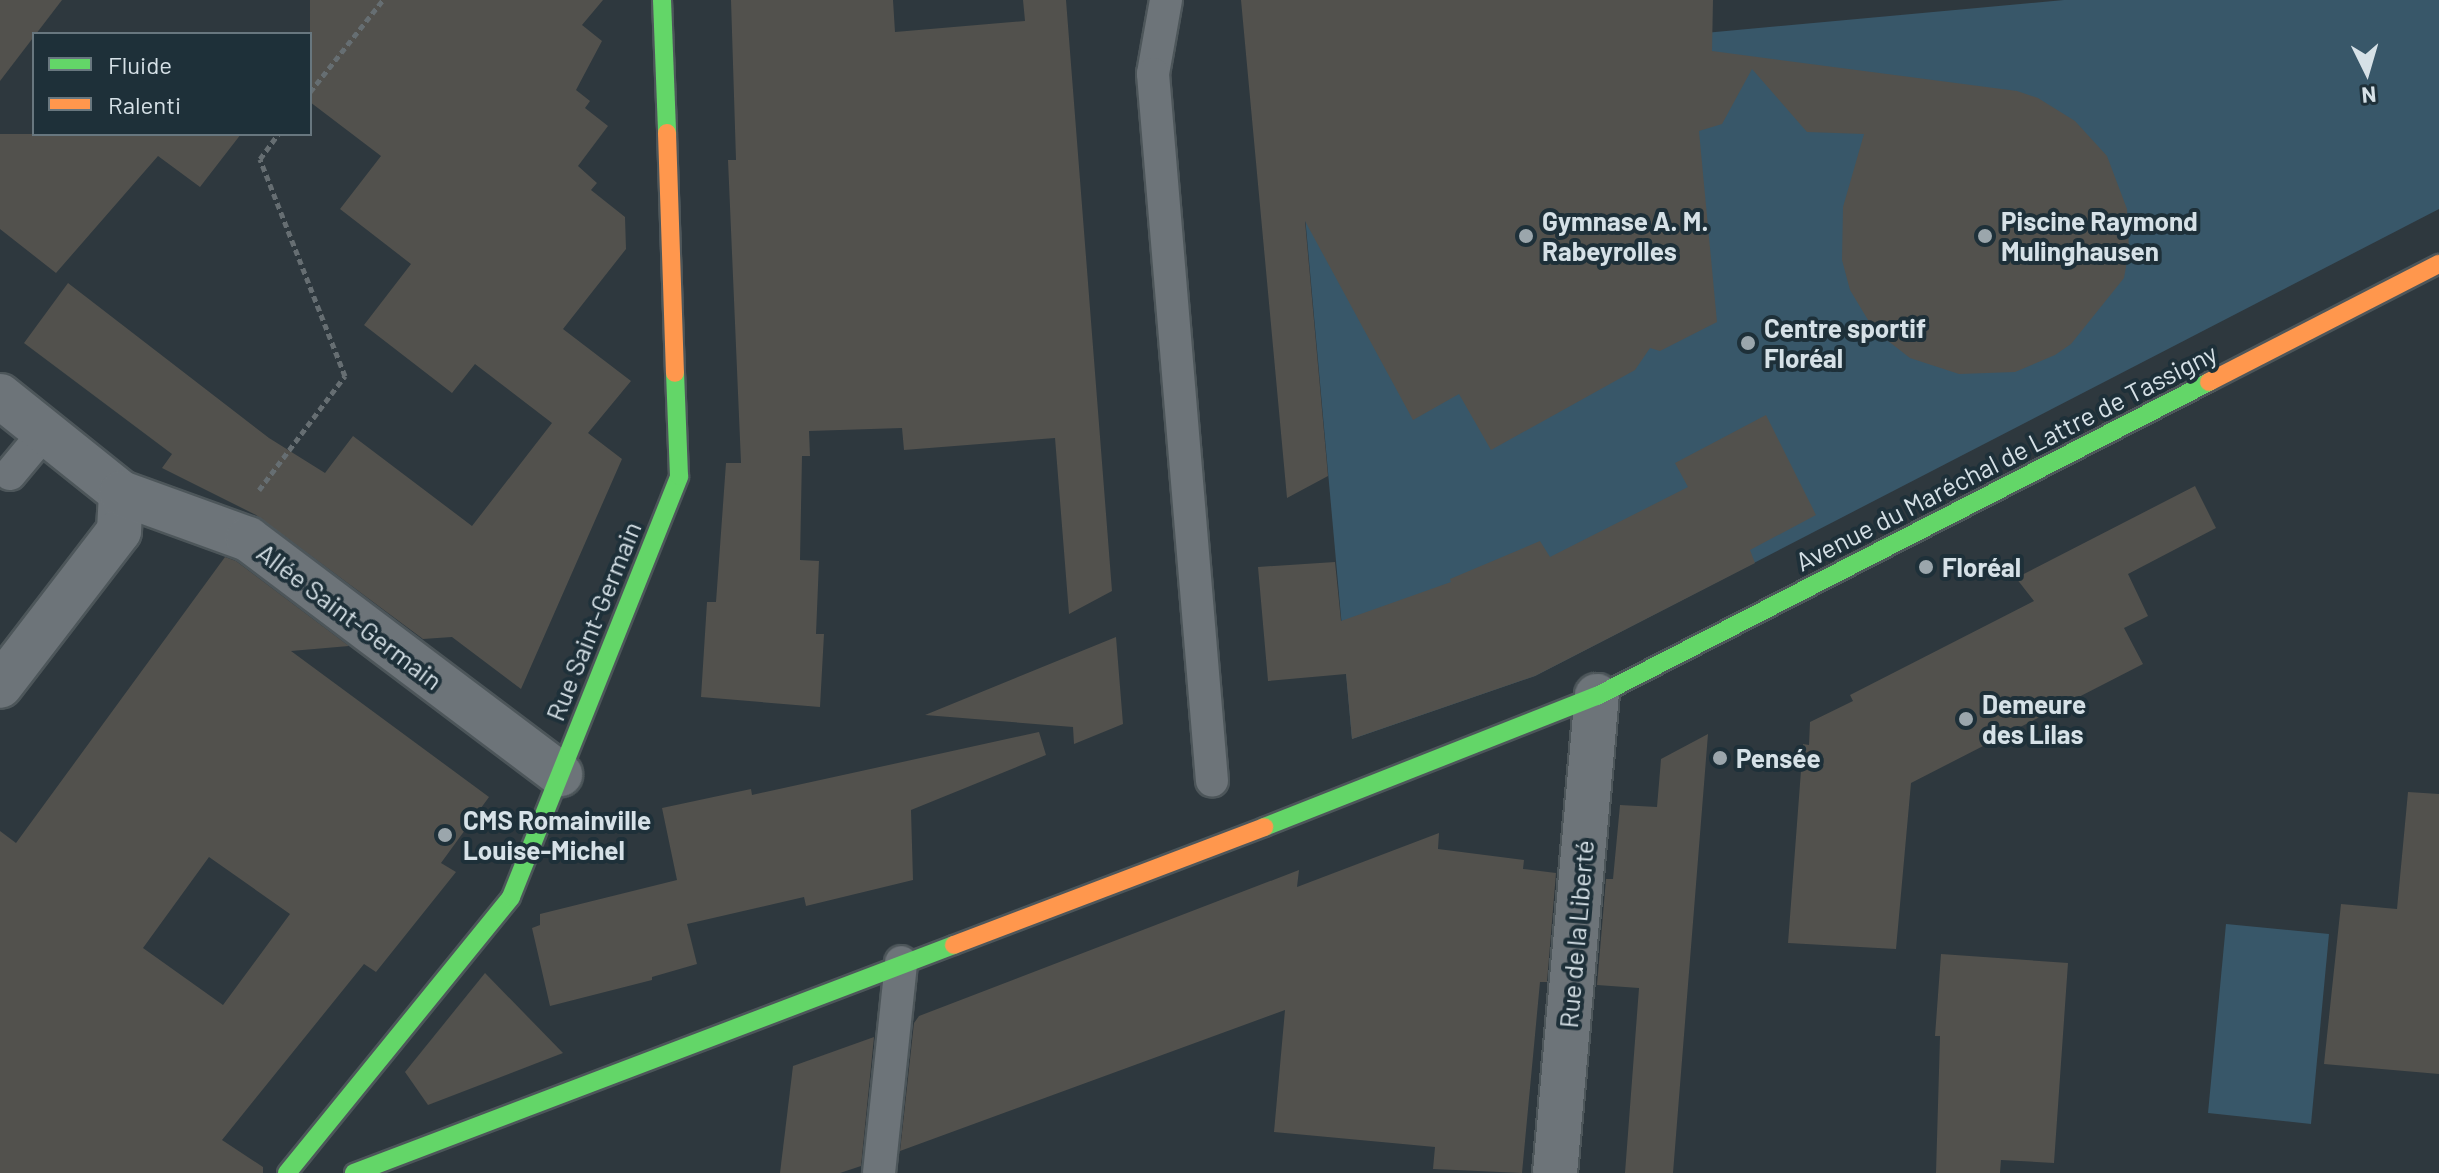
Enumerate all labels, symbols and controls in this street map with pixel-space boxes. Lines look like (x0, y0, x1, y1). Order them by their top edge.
legend (32, 32, 312, 136)
north arrow (2327, 32, 2407, 112)
text: Fluide (108, 50, 172, 79)
text: N (2361, 82, 2378, 109)
text: Ralenti (108, 90, 181, 119)
place label: Gymnase A. M. Rabeyrolles (1542, 205, 1708, 266)
place label: Piscine Raymond Mulinghausen (2001, 205, 2198, 266)
marker: Gymnase A. M. Rabeyrolles (1517, 227, 1535, 245)
marker: Piscine Raymond Mulinghausen (1976, 227, 1994, 245)
place label: Centre sportif Floréal (1764, 312, 1926, 374)
marker: Centre sportif Floréal (1739, 334, 1757, 352)
street label: Avenue du Maréchal de Lattre de Tassigny (1790, 337, 2222, 577)
street label: Rue Saint-Germain (539, 517, 647, 725)
street label: Allée Saint-Germain (251, 536, 449, 696)
place label: Floréal (1942, 551, 2021, 583)
marker: Floréal (1917, 558, 1935, 576)
place label: Demeure des Lilas (1982, 688, 2086, 750)
marker: Demeure des Lilas (1957, 710, 1975, 728)
place label: Pensée (1736, 742, 1821, 774)
marker: Pensée (1711, 749, 1729, 767)
place label: CMS Romainville Louise-Michel (463, 804, 651, 866)
marker: CMS Romainville Louise-Michel (434, 824, 456, 846)
street label: Rue de la Liberté (1552, 839, 1600, 1029)

